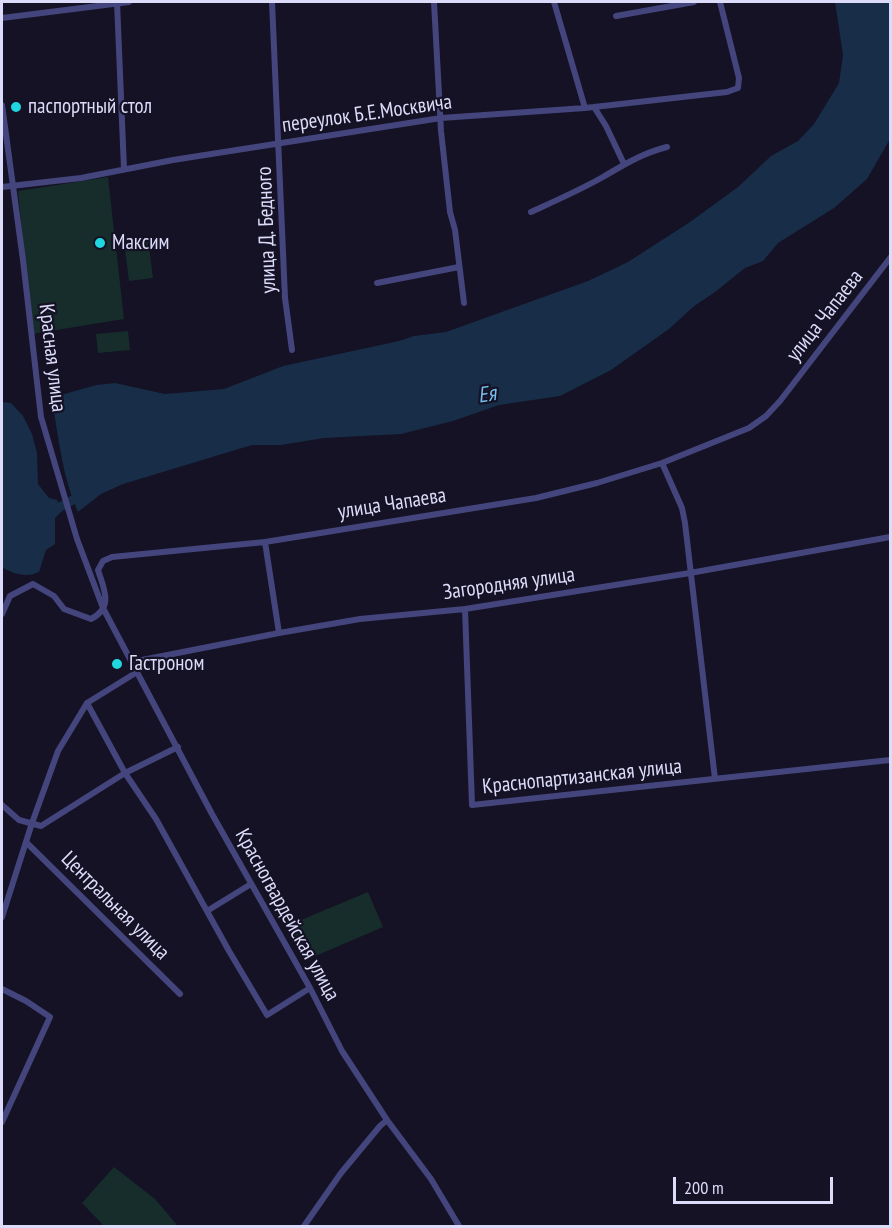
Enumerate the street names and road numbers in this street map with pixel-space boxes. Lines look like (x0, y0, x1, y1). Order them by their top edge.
street label: переулок Б.Е.Москвича (280, 90, 454, 138)
street label: улица Д. Бедного (252, 166, 282, 294)
street label: улица Чапаева (781, 265, 869, 367)
street label: Красная улица (33, 303, 71, 413)
street label: улица Чапаева (336, 483, 448, 525)
street label: Загородняя улица (441, 562, 577, 606)
street label: Краснопартизанская улица (481, 754, 683, 800)
street label: Красногвардейская улица (229, 825, 345, 1005)
street label: Центральная улица (56, 847, 174, 965)

